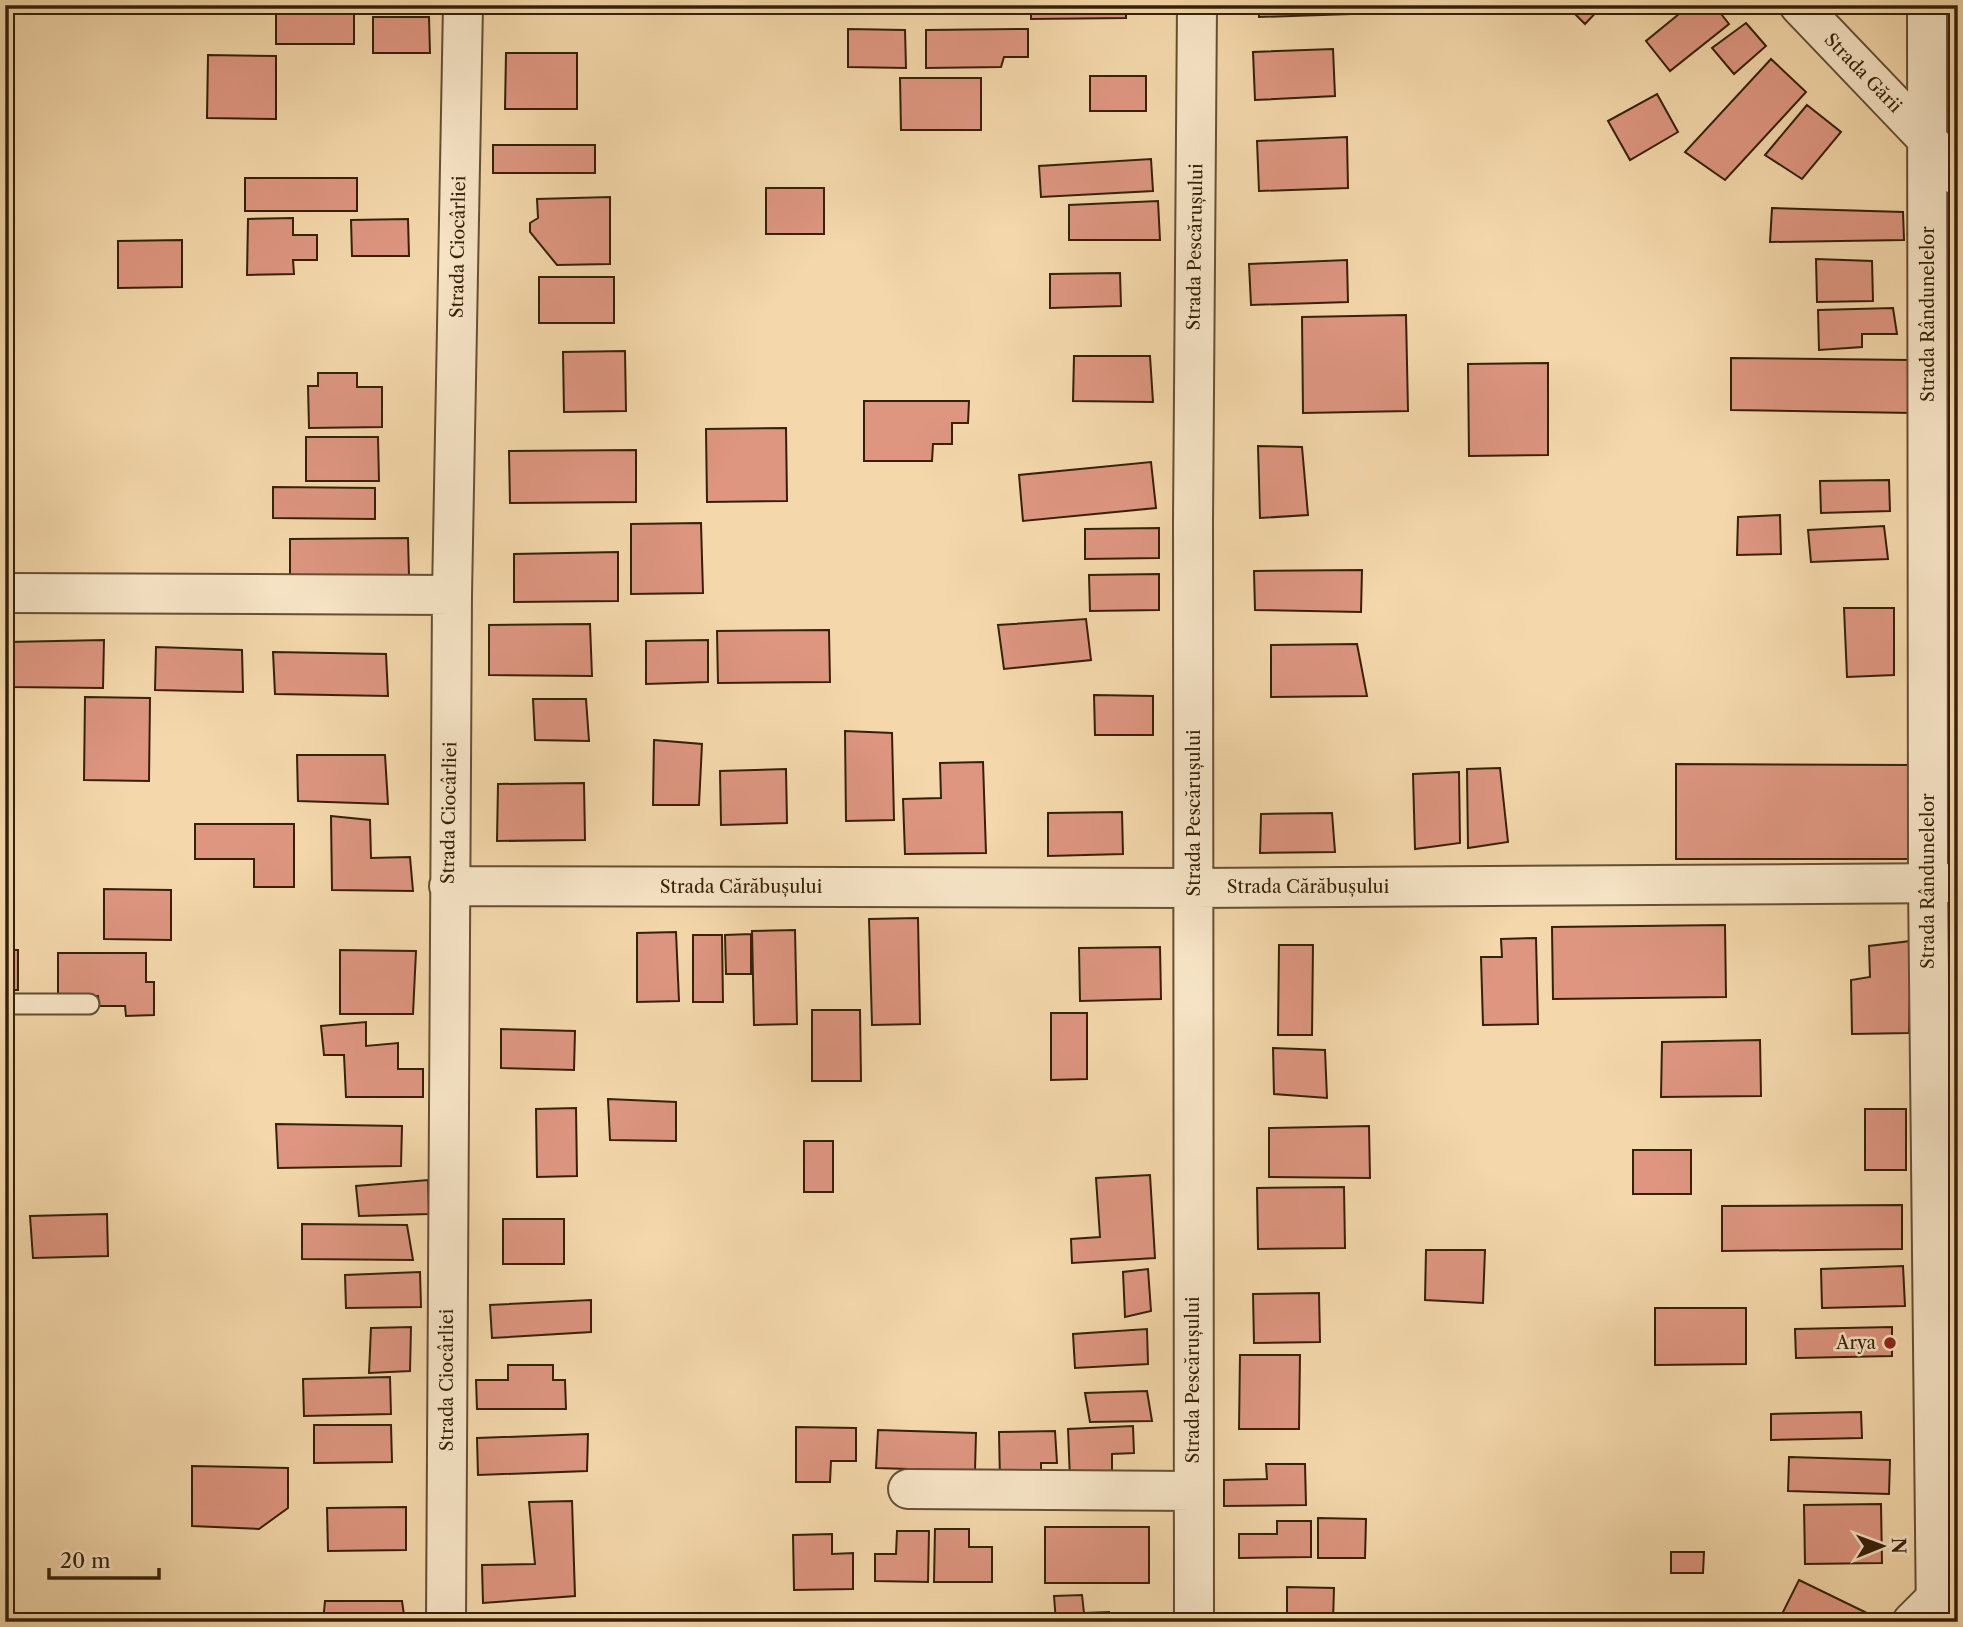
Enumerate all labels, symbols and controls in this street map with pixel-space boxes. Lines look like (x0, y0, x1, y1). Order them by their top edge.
street label: Strada Gării (1820, 29, 1907, 118)
street label: Strada Pescărușului (1183, 163, 1207, 331)
street label: Strada Ciocârliei (446, 175, 470, 318)
street label: Strada Rândunelelor (1917, 226, 1939, 402)
street label: Strada Pescărușului (1183, 729, 1205, 896)
street label: Strada Ciocârliei (437, 741, 461, 884)
street label: Strada Rândunelelor (1917, 793, 1939, 969)
street label: Strada Cărăbușului (660, 876, 823, 898)
street label: Strada Cărăbușului (1227, 876, 1390, 898)
street label: Strada Pescărușului (1182, 1296, 1204, 1463)
street label: Strada Ciocârliei (436, 1308, 458, 1451)
place label: Arya (1835, 1332, 1877, 1354)
marker: Arya (1882, 1335, 1898, 1351)
north arrow (1848, 1512, 1918, 1582)
scale bar (49, 1536, 159, 1580)
text: N (1887, 1537, 1910, 1554)
text: 20 m (60, 1548, 111, 1573)

